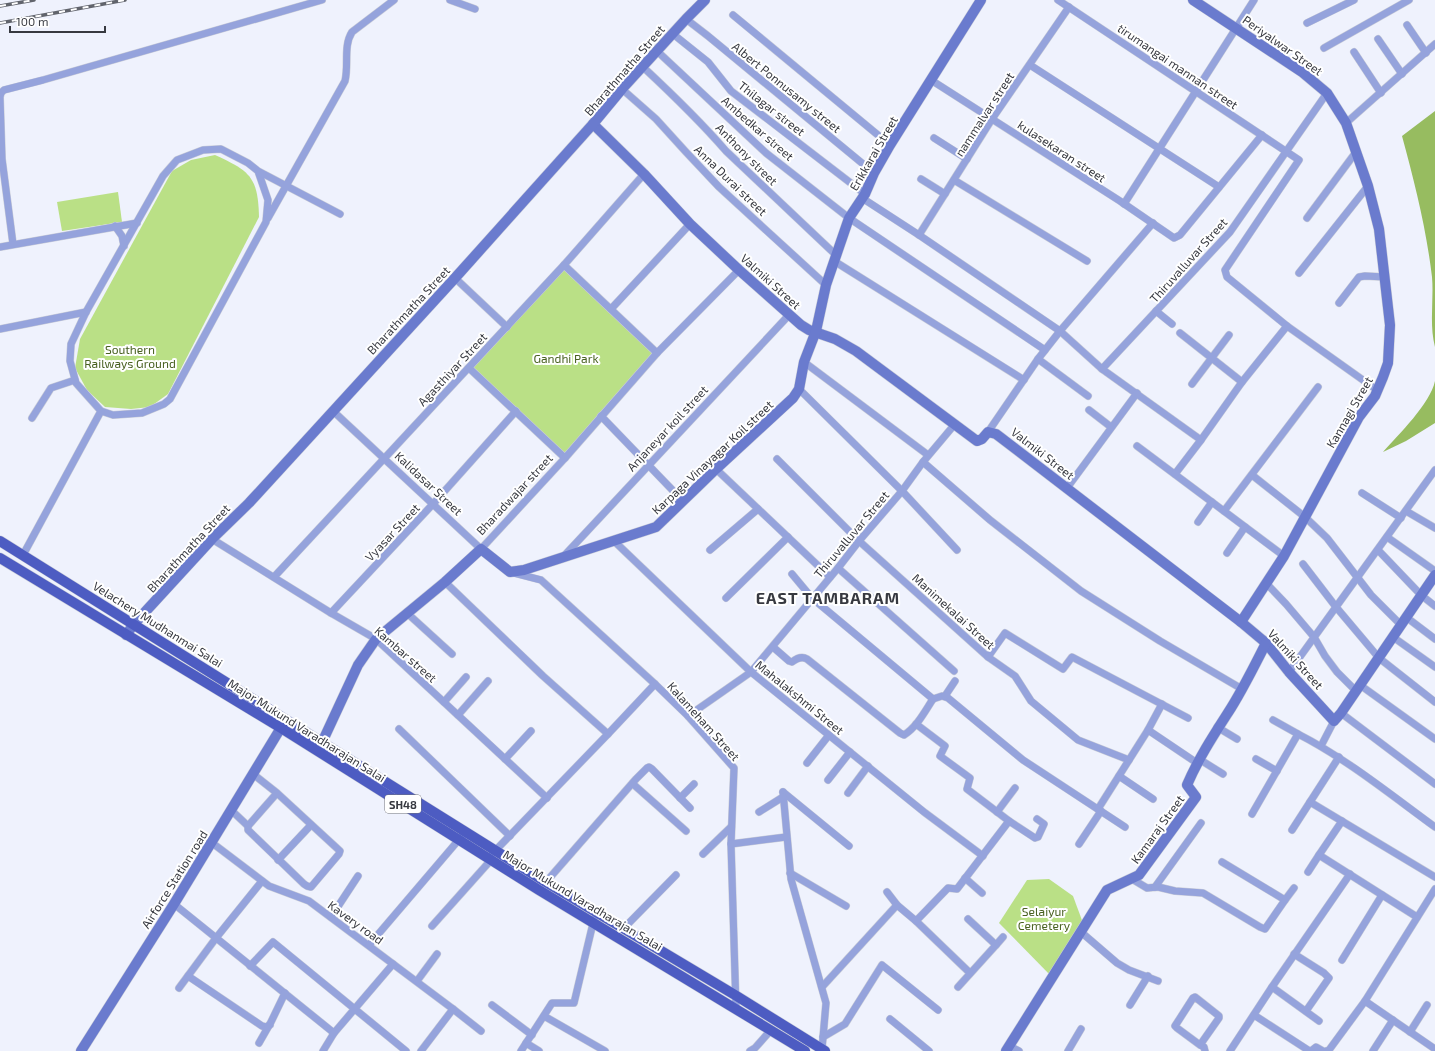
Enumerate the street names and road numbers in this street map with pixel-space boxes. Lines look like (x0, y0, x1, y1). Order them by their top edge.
street label: Periyalwar Street (1240, 12, 1326, 78)
street label: tirumangai mannan street (1115, 20, 1241, 112)
street label: Bharathmatha Street (581, 22, 667, 118)
street label: Albert Ponnusamy street (730, 39, 844, 135)
street label: nammalvar street (952, 69, 1017, 159)
street label: Thilagar street (736, 78, 808, 138)
street label: Ambedkar street (719, 93, 797, 163)
street label: Erikkarai Street (846, 113, 900, 193)
street label: kulasekaran street (1015, 117, 1109, 185)
street label: Anthony street (713, 120, 781, 188)
street label: Anna Durai street (692, 142, 770, 218)
street label: Thiruvalluvar Street (1146, 215, 1230, 305)
street label: Valmiki Street (738, 250, 804, 312)
street label: Bharathmatha Street (364, 263, 453, 357)
street label: Agasthiyar Street (415, 329, 490, 408)
street label: Kannagi Street (1323, 374, 1375, 450)
street label: Anjaneyar koil street (624, 382, 711, 474)
street label: Karpaga Vinayagar Koil street (649, 397, 776, 517)
street label: Valmiki Street (1009, 424, 1077, 482)
street label: Kalidasar Street (392, 448, 466, 518)
street label: Bharadwajar street (473, 450, 556, 538)
street label: Thiruvalluvar Street (811, 487, 892, 580)
street label: Vyasar Street (362, 500, 422, 564)
street label: Bharathmatha Street (144, 501, 233, 595)
street label: Manimekalai Street (910, 570, 998, 652)
street label: Velachery Mudhanmai Salai (91, 578, 225, 670)
street label: Kambar street (372, 623, 440, 685)
street label: Valmiki Street (1265, 626, 1327, 692)
street label: Mahalakshmi Street (753, 657, 847, 737)
street label: Major Mukund Varadharajan Salai (225, 676, 388, 785)
street label: Kalameham Street (665, 679, 743, 763)
street label: Kamaraj Street (1127, 792, 1188, 867)
road number: SH48 (385, 795, 421, 813)
street label: Airforce Station road (138, 827, 210, 931)
street label: Major Mukund Varadharajan Salai (500, 847, 665, 954)
street label: Kavery road (326, 897, 386, 947)

